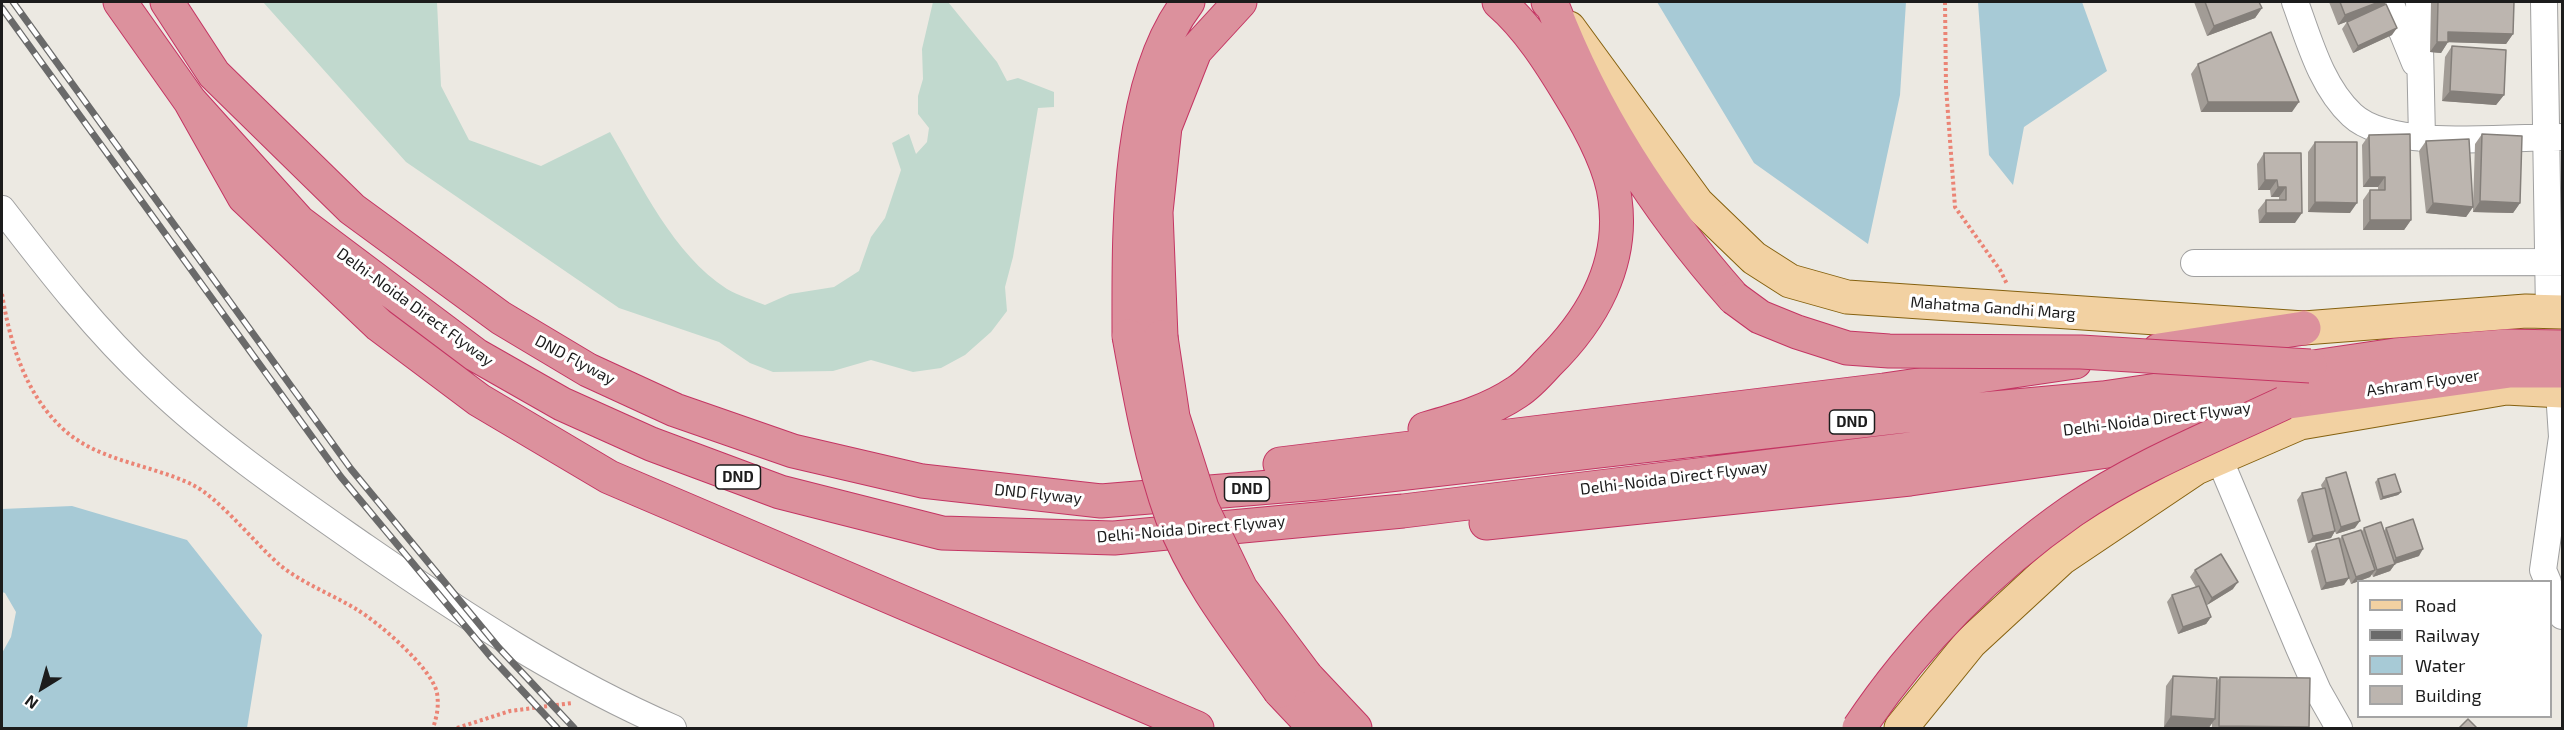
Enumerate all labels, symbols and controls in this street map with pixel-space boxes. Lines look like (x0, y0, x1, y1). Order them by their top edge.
street label: Delhi-Noida Direct Flyway (333, 244, 497, 370)
street label: Mahatma Gandhi Marg (1910, 293, 2076, 323)
street label: DND Flyway (532, 331, 618, 389)
street label: Ashram Flyover (2365, 366, 2481, 400)
street label: Delhi-Noida Direct Flyway (2062, 398, 2252, 440)
road number: DND (1830, 410, 1874, 434)
street label: Delhi-Noida Direct Flyway (1579, 457, 1769, 499)
road number: DND (716, 465, 760, 489)
road number: DND (1224, 477, 1270, 501)
street label: DND Flyway (993, 480, 1083, 508)
street label: Delhi-Noida Direct Flyway (1096, 511, 1286, 547)
legend (2357, 580, 2552, 718)
text: Road (2415, 594, 2456, 616)
text: Railway (2415, 624, 2480, 646)
text: Water (2415, 654, 2465, 676)
north arrow (12, 658, 72, 718)
text: Building (2415, 684, 2482, 706)
text: N (21, 692, 41, 714)

